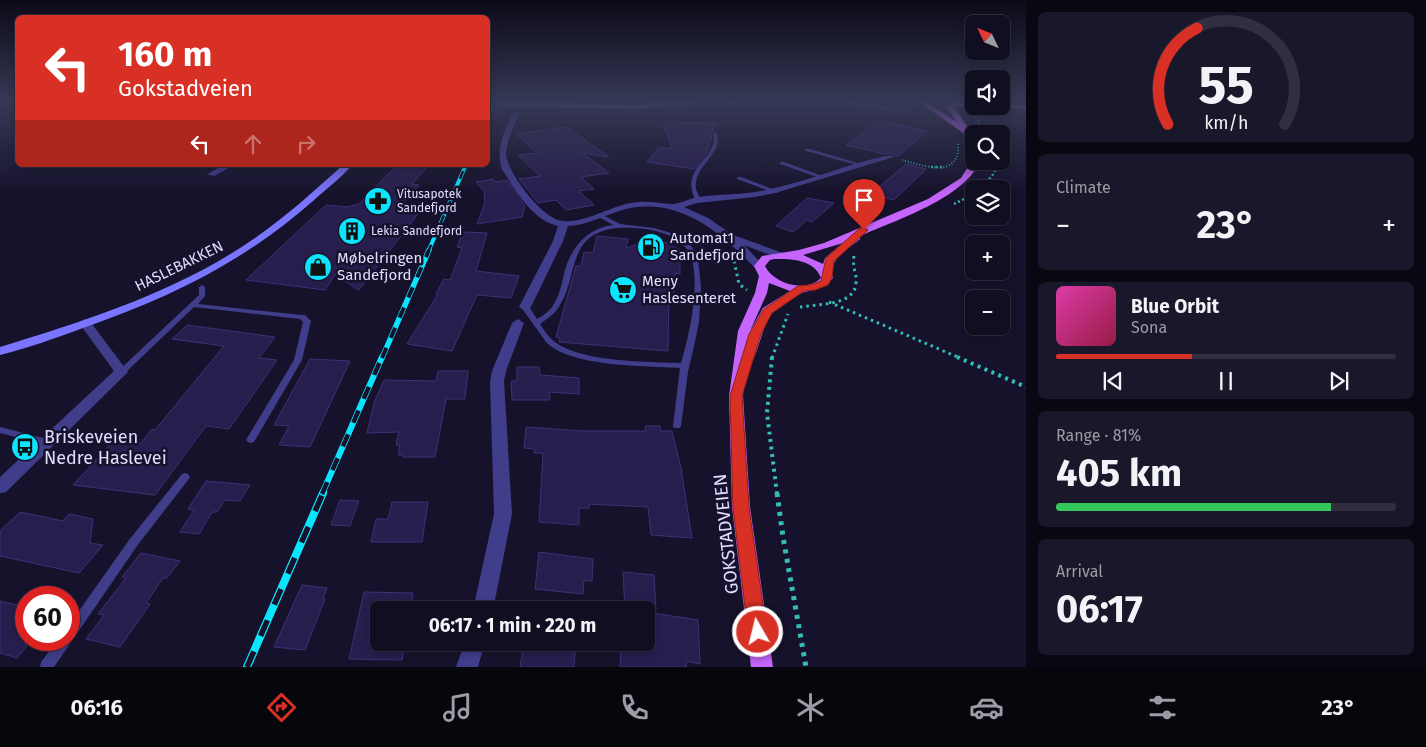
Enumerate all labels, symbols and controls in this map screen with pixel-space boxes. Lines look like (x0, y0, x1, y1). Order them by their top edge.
north arrow (965, 15, 1010, 60)
map controls (965, 15, 1010, 335)
text: 160 m (118, 33, 212, 75)
icon: left (35, 35, 100, 100)
text: 55 (1198, 54, 1254, 117)
button: sound (965, 70, 1010, 115)
text: Gokstadveien (118, 75, 253, 102)
text: km/h (1204, 112, 1248, 134)
button: search (965, 125, 1010, 170)
icon: left (186, 130, 214, 158)
icon: ahead (239, 130, 267, 158)
icon: right (292, 130, 320, 158)
text: Climate (1056, 178, 1111, 197)
pin (843, 179, 885, 230)
button: layers (965, 180, 1010, 225)
pharmacy icon: Vitusapotek Sandefjord (363, 186, 393, 216)
icon: arrive (850, 186, 878, 214)
place label: Vitusapotek Sandefjord (397, 187, 462, 215)
text: 23° (1197, 202, 1256, 248)
text: − (1056, 209, 1070, 242)
text: + (1382, 209, 1396, 242)
building icon: Lekia Sandefjord (337, 216, 367, 246)
place label: Lekia Sandefjord (371, 224, 462, 238)
place label: Automat1 Sandefjord (670, 229, 745, 264)
fuel station icon: Automat1 Sandefjord (636, 232, 666, 262)
button: + (965, 235, 1010, 280)
street label: HASLEBAKKEN (132, 237, 226, 295)
place label: Møbelringen Sandefjord (337, 249, 422, 284)
shop icon: Møbelringen Sandefjord (303, 252, 333, 282)
place label: Meny Haslesenteret (642, 272, 737, 307)
supermarket icon: Meny Haslesenteret (608, 275, 638, 305)
button: − (965, 290, 1010, 335)
text: Blue Orbit (1131, 295, 1219, 318)
text: Sona (1131, 318, 1167, 337)
icon: previous (1099, 367, 1127, 395)
icon: pause (1212, 367, 1240, 395)
icon: next (1325, 367, 1353, 395)
place label: Briskeveien Nedre Haslevei (44, 426, 167, 469)
text: Range · 81% (1056, 426, 1141, 445)
bus stop icon: Briskeveien Nedre Haslevei (10, 432, 40, 462)
text: 405 km (1056, 450, 1182, 496)
street label: GOKSTADVEIEN (709, 473, 743, 595)
text: Arrival (1056, 562, 1103, 581)
speed limit sign: 60 (15, 586, 80, 651)
text: 06:17 (1056, 586, 1143, 632)
position arrow (731, 605, 783, 657)
text: 06:17 · 1 min · 220 m (429, 614, 596, 637)
icon: directions (264, 690, 299, 725)
icon: music (440, 690, 475, 725)
icon: phone (617, 690, 652, 725)
icon: climate (793, 690, 828, 725)
icon: car (969, 690, 1004, 725)
icon: filters (1145, 690, 1180, 725)
text: 06:16 (71, 694, 123, 721)
text: 23° (1321, 694, 1355, 721)

